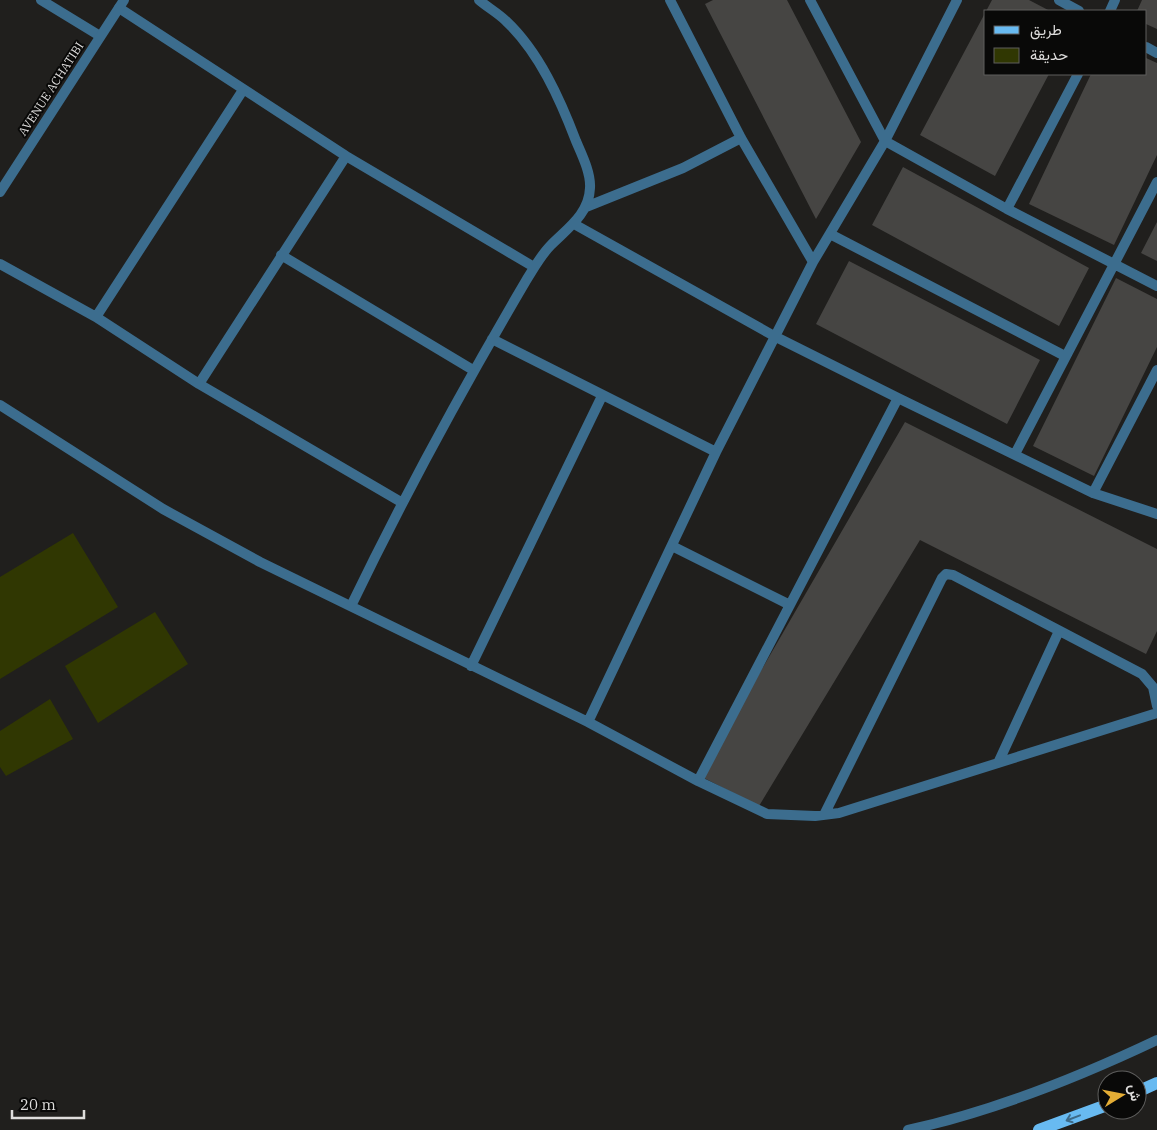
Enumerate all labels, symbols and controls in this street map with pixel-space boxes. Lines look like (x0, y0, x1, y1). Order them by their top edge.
legend (984, 10, 1147, 75)
text: طريق (1030, 20, 1062, 40)
street label: AVENUE ACHATIBI (15, 39, 87, 138)
text: حديقة (1030, 45, 1068, 64)
north arrow (1097, 1070, 1147, 1120)
text: ش (1124, 1083, 1145, 1103)
scale bar (12, 1088, 85, 1120)
text: 20 m (20, 1095, 56, 1114)
one-way arrow (1066, 1114, 1081, 1123)

